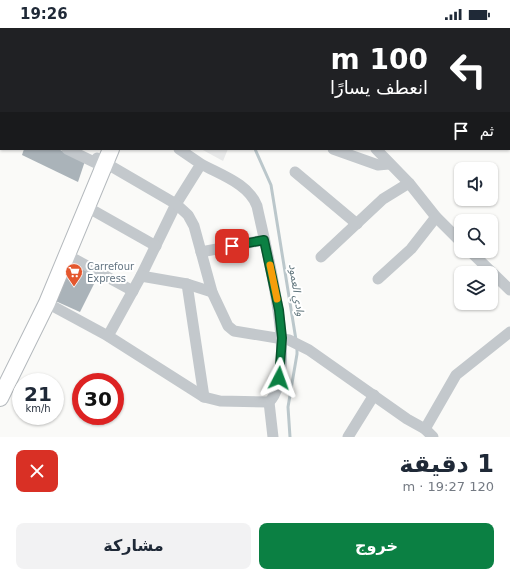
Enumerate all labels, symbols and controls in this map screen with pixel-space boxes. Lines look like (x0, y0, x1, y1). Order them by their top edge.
text: 19:26 (20, 5, 68, 23)
text: 100 m (331, 43, 428, 76)
icon: left (442, 44, 494, 96)
text: انعطف يسارًا (330, 77, 428, 98)
icon: arrive (450, 120, 472, 142)
text: ثم (480, 122, 494, 140)
map controls (454, 162, 498, 310)
button: sound (454, 162, 498, 206)
button: search (454, 214, 498, 258)
pin (215, 229, 249, 263)
icon: arrive (221, 235, 243, 257)
place label: Carrefour Express (87, 261, 135, 284)
supermarket icon: Carrefour Express (64, 262, 84, 287)
water label: وادي العمود (283, 263, 307, 318)
button: layers (454, 266, 498, 310)
position arrow (258, 357, 300, 399)
speed limit sign: 30 (72, 373, 124, 425)
text: 21 (24, 382, 52, 406)
text: km/h (25, 403, 51, 414)
button: close (16, 450, 58, 492)
text: 1 دقيقة (399, 450, 494, 478)
text: 120 m · 19:27 (403, 479, 494, 494)
button: مشاركة (16, 523, 251, 569)
button: خروج (259, 523, 494, 569)

